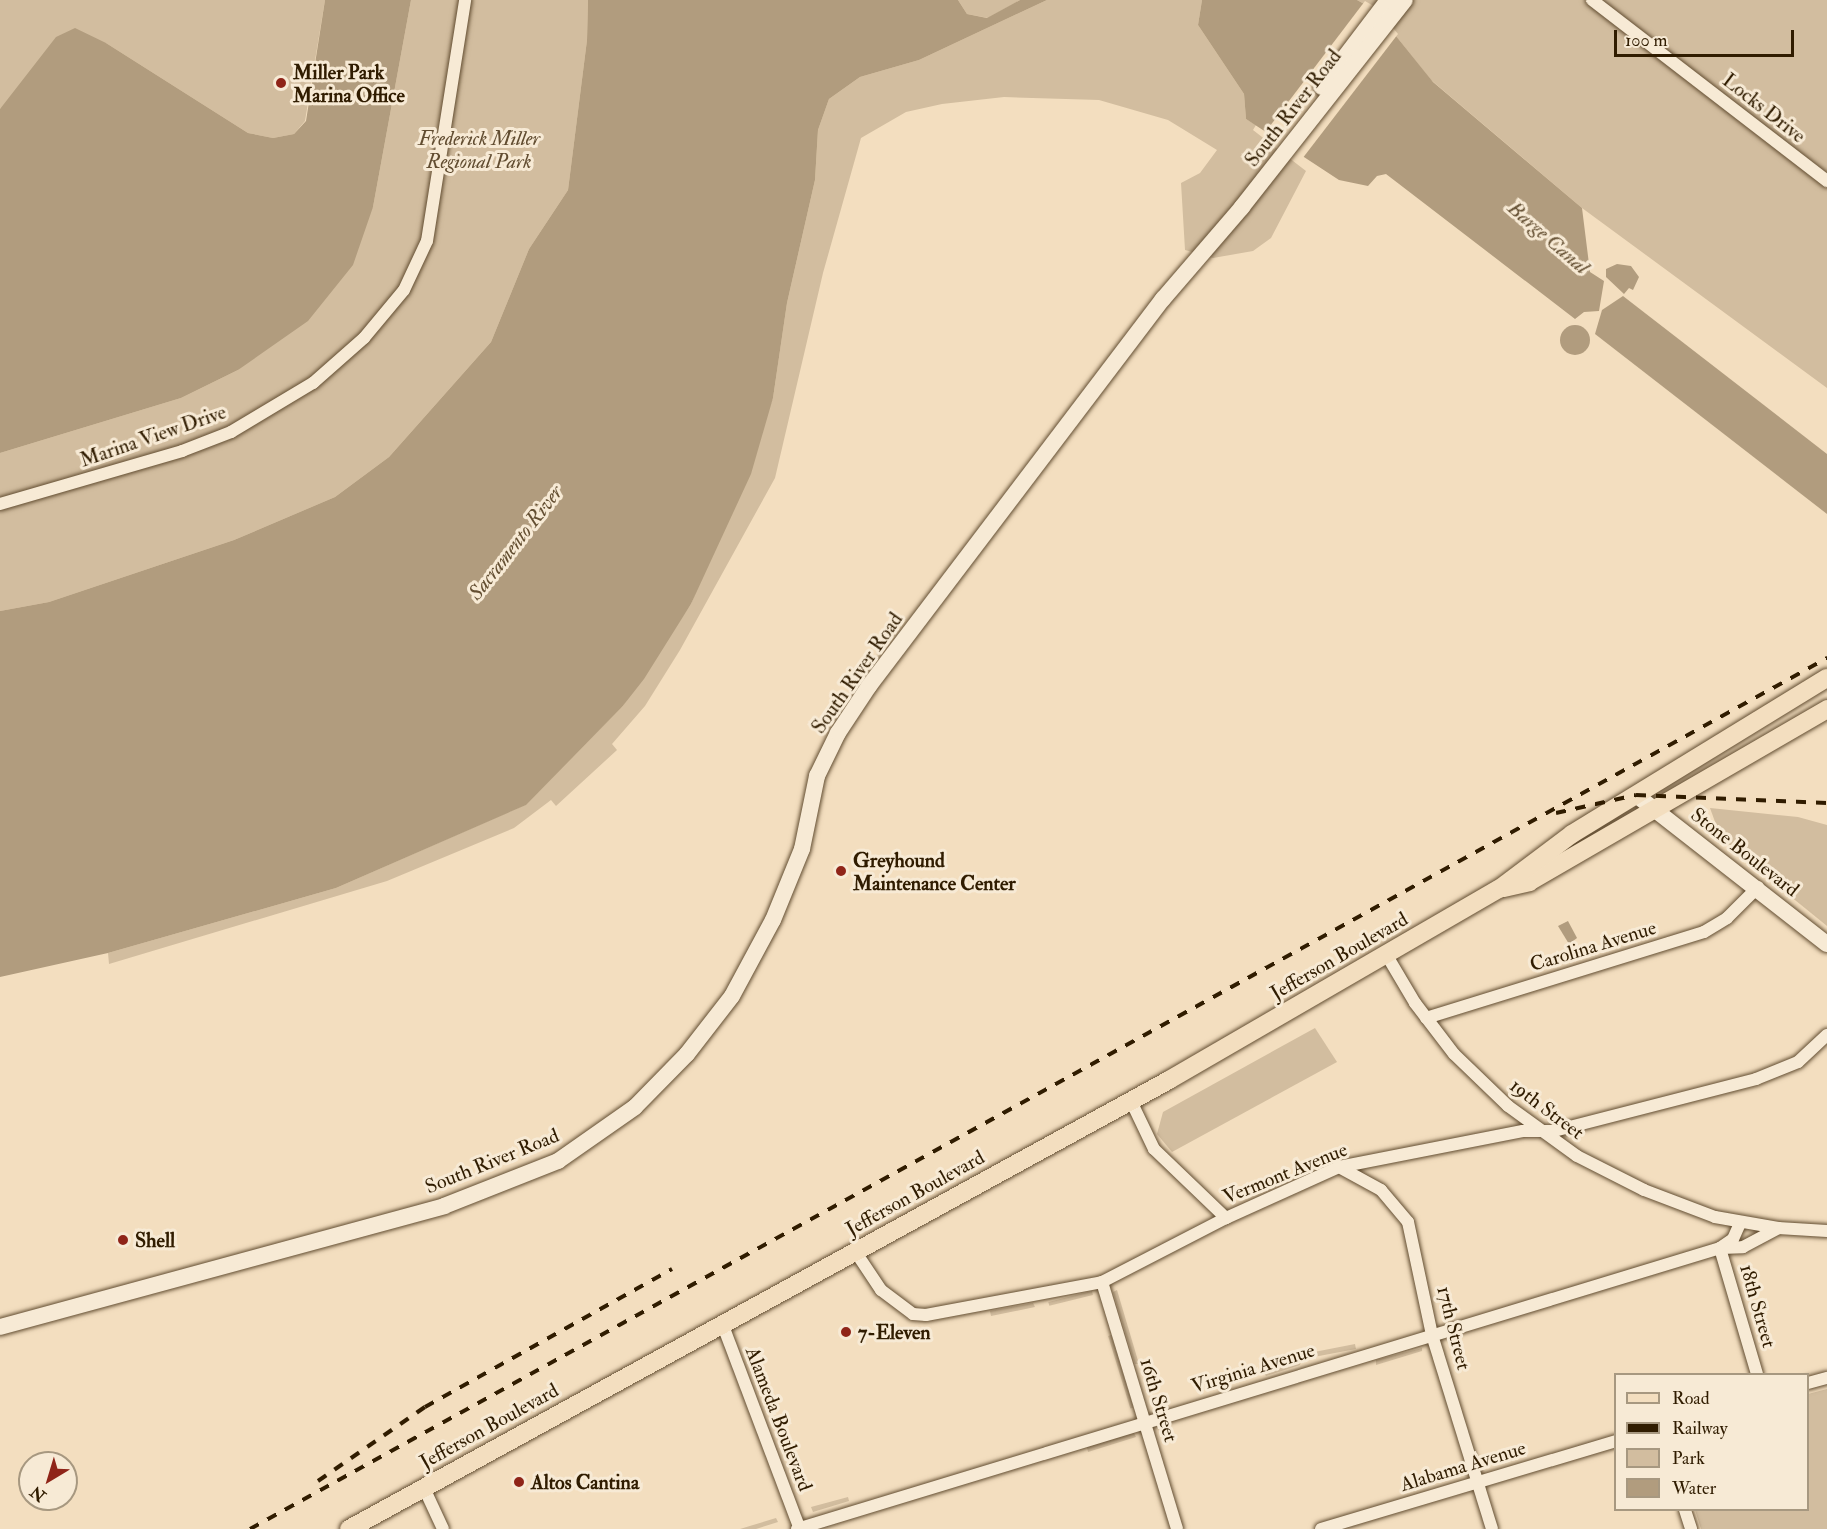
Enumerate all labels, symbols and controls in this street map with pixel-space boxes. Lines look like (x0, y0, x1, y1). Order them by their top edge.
scale bar (1617, 18, 1797, 56)
text: 100 m (1625, 29, 1668, 52)
street label: South River Road (1240, 45, 1346, 171)
place label: Miller Park Marina Office (293, 60, 405, 107)
street label: Locks Drive (1718, 68, 1810, 148)
marker: Miller Park Marina Office (274, 76, 288, 90)
park label: Frederick Miller Regional Park (418, 126, 540, 173)
water label: Barge Canal (1502, 196, 1594, 280)
street label: Marina View Drive (77, 400, 229, 472)
water label: Sacramento River (463, 481, 569, 605)
street label: South River Road (806, 608, 908, 738)
street label: Stone Boulevard (1686, 802, 1804, 902)
place label: Greyhound Maintenance Center (853, 848, 1016, 895)
marker: Greyhound Maintenance Center (834, 864, 848, 878)
street label: Jefferson Boulevard (1266, 907, 1412, 1005)
street label: Carolina Avenue (1527, 915, 1659, 977)
street label: 19th Street (1505, 1073, 1589, 1145)
street label: South River Road (422, 1123, 562, 1199)
street label: Vermont Avenue (1219, 1137, 1351, 1209)
street label: Jefferson Boulevard (842, 1145, 988, 1241)
place label: Shell (135, 1228, 175, 1252)
marker: Shell (116, 1233, 130, 1247)
street label: 18th Street (1735, 1261, 1781, 1351)
street label: 17th Street (1432, 1284, 1476, 1372)
place label: 7-Eleven (858, 1320, 931, 1344)
marker: 7-Eleven (839, 1325, 853, 1339)
street label: Virginia Avenue (1188, 1338, 1318, 1398)
street label: Alameda Boulevard (740, 1343, 818, 1495)
street label: 16th Street (1135, 1355, 1183, 1445)
legend (1614, 1373, 1809, 1511)
street label: Jefferson Boulevard (416, 1378, 562, 1474)
text: Road (1672, 1387, 1710, 1410)
text: Railway (1672, 1417, 1728, 1440)
street label: Alabama Avenue (1397, 1436, 1529, 1496)
text: Park (1672, 1447, 1705, 1470)
north arrow (18, 1451, 78, 1511)
place label: Altos Cantina (531, 1470, 639, 1494)
marker: Altos Cantina (512, 1475, 526, 1489)
text: Water (1672, 1477, 1716, 1500)
text: N (26, 1481, 50, 1506)

